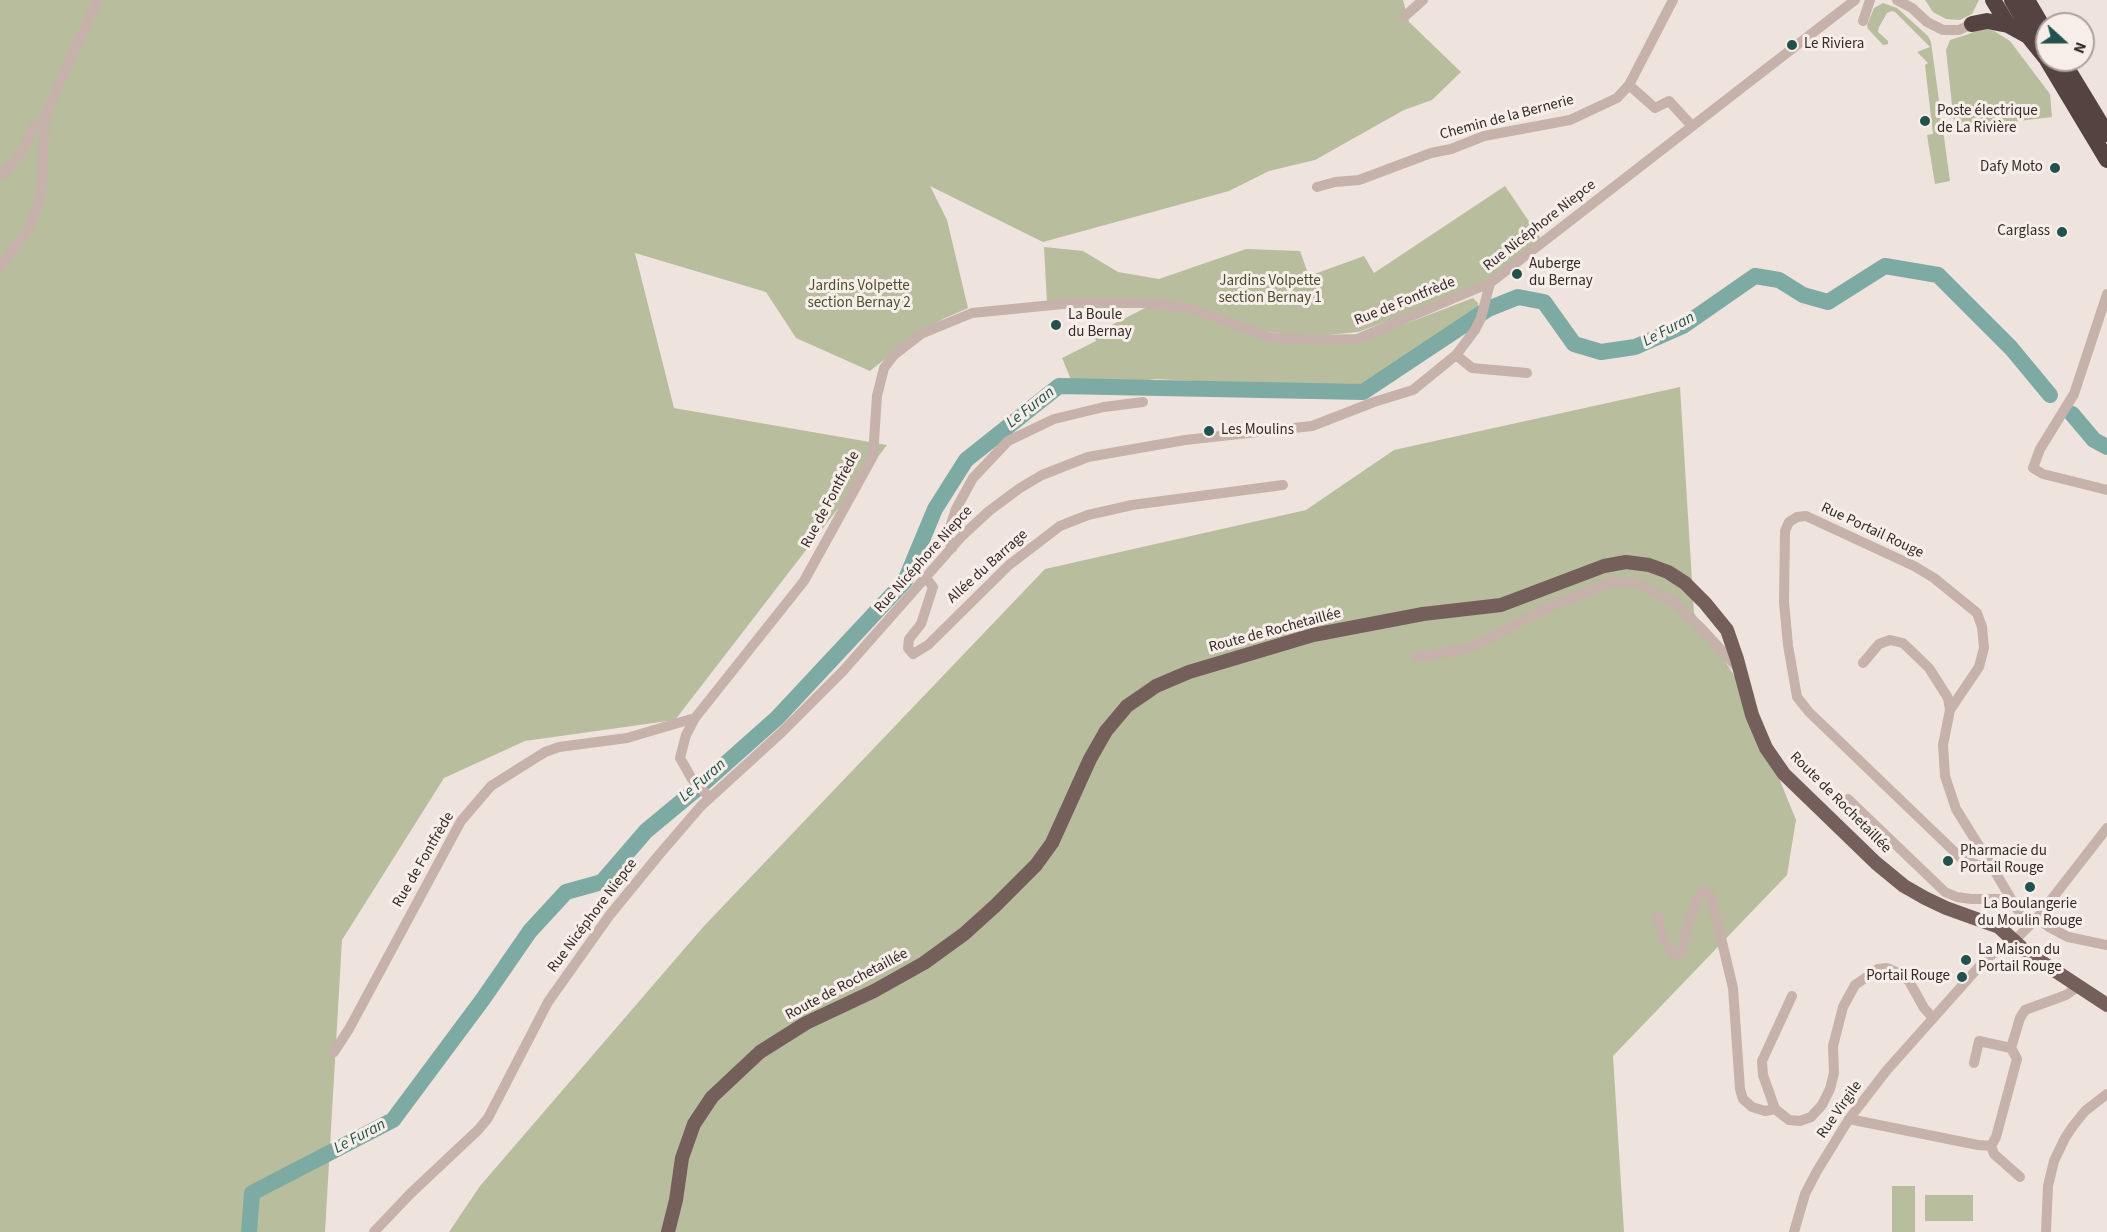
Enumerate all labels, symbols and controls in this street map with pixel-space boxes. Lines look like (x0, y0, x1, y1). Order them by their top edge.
north arrow (2035, 12, 2095, 72)
place label: Le Riviera (1804, 36, 1864, 54)
marker: Le Riviera (1785, 38, 1799, 52)
text: N (2068, 39, 2092, 57)
street label: Chemin de la Bernerie (1438, 91, 1576, 145)
place label: Poste électrique de La Rivière (1937, 103, 2038, 138)
marker: Poste électrique de La Rivière (1918, 114, 1932, 128)
place label: Dafy Moto (1980, 159, 2043, 177)
marker: Dafy Moto (2048, 161, 2062, 175)
street label: Rue Nicéphore Niepce (1480, 177, 1600, 275)
place label: Carglass (1997, 223, 2050, 241)
marker: Carglass (2055, 225, 2069, 239)
place label: Auberge du Bernay (1529, 256, 1593, 291)
marker: Auberge du Bernay (1510, 267, 1524, 281)
park label: Jardins Volpette section Bernay 1 (1218, 273, 1322, 308)
street label: Rue de Fontfrède (1352, 274, 1458, 330)
park label: Jardins Volpette section Bernay 2 (807, 278, 911, 313)
place label: La Boule du Bernay (1068, 307, 1132, 342)
water label: Le Furan (1640, 308, 1698, 352)
marker: La Boule du Bernay (1049, 318, 1063, 332)
water label: Le Furan (1003, 383, 1059, 433)
place label: Les Moulins (1221, 422, 1294, 440)
marker: Les Moulins (1202, 424, 1216, 438)
street label: Rue de Fontfrède (798, 449, 864, 551)
street label: Rue Portail Rouge (1818, 499, 1926, 563)
street label: Rue Nicéphore Niepce (871, 503, 977, 617)
street label: Allée du Barrage (944, 526, 1032, 608)
street label: Route de Rochetaillée (1207, 605, 1343, 657)
street label: Route de Rochetaillée (1786, 749, 1894, 857)
water label: Le Furan (676, 755, 730, 807)
street label: Rue de Fontfrède (389, 809, 459, 911)
place label: Pharmacie du Portail Rouge (1960, 843, 2047, 878)
marker: Pharmacie du Portail Rouge (1941, 854, 1955, 868)
street label: Rue Nicéphore Niepce (544, 856, 642, 976)
marker: La Boulangerie du Moulin Rouge (2023, 880, 2037, 894)
place label: La Boulangerie du Moulin Rouge (1978, 896, 2082, 931)
place label: La Maison du Portail Rouge (1978, 942, 2062, 977)
street label: Route de Rochetaillée (783, 945, 911, 1025)
marker: La Maison du Portail Rouge (1959, 953, 1973, 967)
place label: Portail Rouge (1866, 968, 1950, 986)
marker: Portail Rouge (1955, 970, 1969, 984)
street label: Rue Virgile (1814, 1078, 1866, 1142)
water label: Le Furan (331, 1115, 389, 1159)

